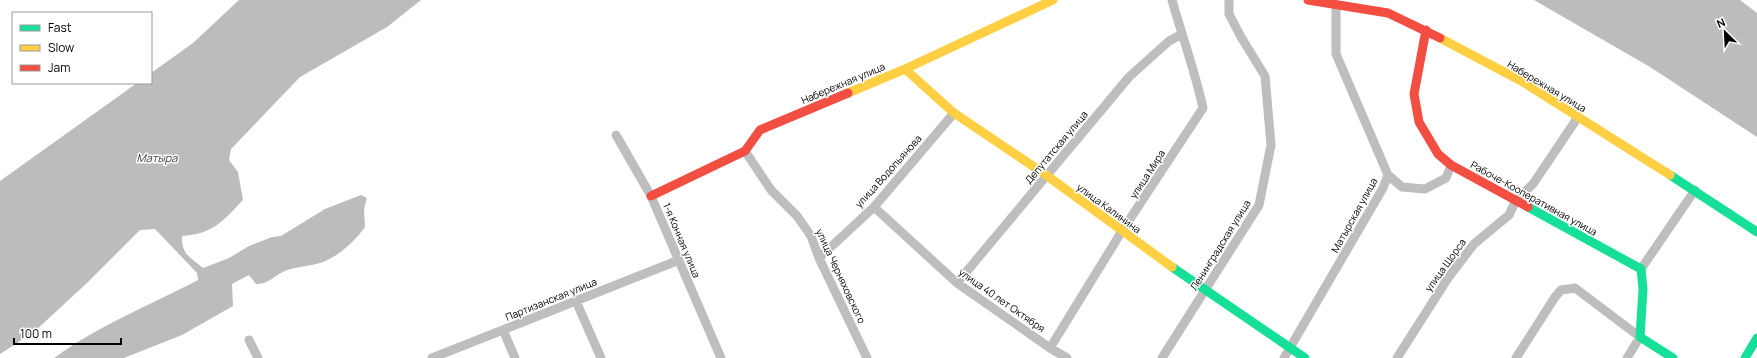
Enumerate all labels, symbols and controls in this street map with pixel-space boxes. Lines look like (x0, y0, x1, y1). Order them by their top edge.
legend (12, 12, 152, 84)
north arrow (1705, 12, 1745, 52)
text: N (1714, 14, 1727, 31)
text: Fast (48, 19, 72, 36)
text: Slow (48, 39, 74, 56)
street label: Набережная улица (1505, 57, 1589, 115)
text: Jam (48, 59, 70, 76)
street label: Набережная улица (799, 59, 887, 107)
street label: Депутатская улица (1021, 107, 1091, 187)
street label: улица Водопьянова (852, 132, 924, 210)
street label: улица Мира (1126, 147, 1168, 201)
water label: Матыра (137, 150, 178, 165)
street label: Рабоче-Кооперативная улица (1468, 157, 1600, 239)
street label: Матырская улица (1328, 175, 1380, 255)
street label: улица Калинина (1074, 180, 1144, 236)
street label: Ленинградская улица (1186, 197, 1254, 293)
street label: 1-я Конная улица (660, 200, 704, 280)
street label: улица Черняховского (813, 226, 869, 326)
street label: улица Щорса (1421, 236, 1469, 294)
street label: улица 40 лет Октября (956, 265, 1048, 335)
street label: Партизанская улица (503, 274, 599, 324)
scale bar (14, 320, 121, 346)
text: 100 m (20, 325, 52, 342)

